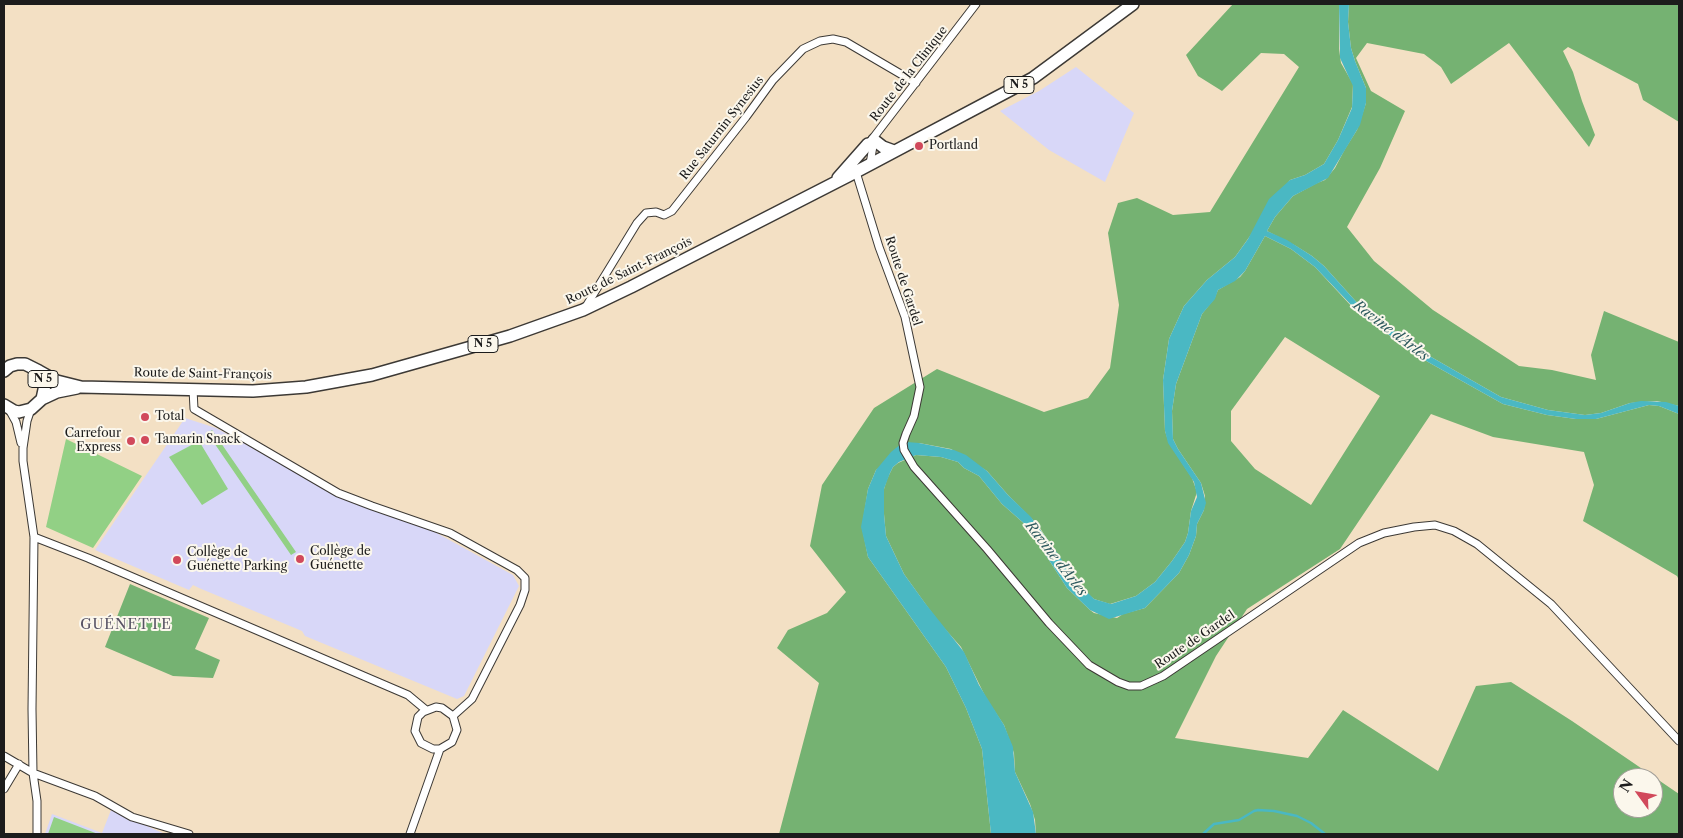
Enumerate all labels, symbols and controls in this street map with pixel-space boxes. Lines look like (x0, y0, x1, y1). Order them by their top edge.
street label: Route de la Clinique (867, 24, 951, 124)
street label: Rue Saturnin Synesius (677, 73, 767, 183)
road number: N 5 (1004, 76, 1034, 94)
place label: Portland (929, 139, 978, 153)
marker: Portland (913, 140, 925, 152)
street label: Route de Saint-François (564, 234, 694, 308)
street label: Route de Gardel (882, 234, 924, 328)
water label: Ravine d'Arles (1350, 297, 1432, 365)
road number: N 5 (468, 336, 498, 352)
street label: Route de Saint-François (134, 366, 272, 382)
road number: N 5 (28, 370, 58, 388)
place label: Total (155, 410, 184, 424)
marker: Total (139, 411, 151, 423)
place label: Carrefour Express (65, 427, 121, 455)
place label: Tamarin Snack (155, 433, 240, 447)
marker: Tamarin Snack (139, 434, 151, 446)
marker: Carrefour Express (125, 435, 137, 447)
water label: Ravine d'Arles (1022, 518, 1090, 600)
place label: Collège de Guénette (310, 545, 371, 573)
place label: Collège de Guénette Parking (187, 546, 287, 574)
marker: Collège de Guénette (294, 553, 306, 565)
marker: Collège de Guénette Parking (171, 554, 183, 566)
street label: Route de Gardel (1152, 608, 1238, 672)
district label: GUÉNETTE (79, 617, 173, 633)
north arrow (1613, 768, 1663, 818)
text: N (1615, 776, 1637, 796)

